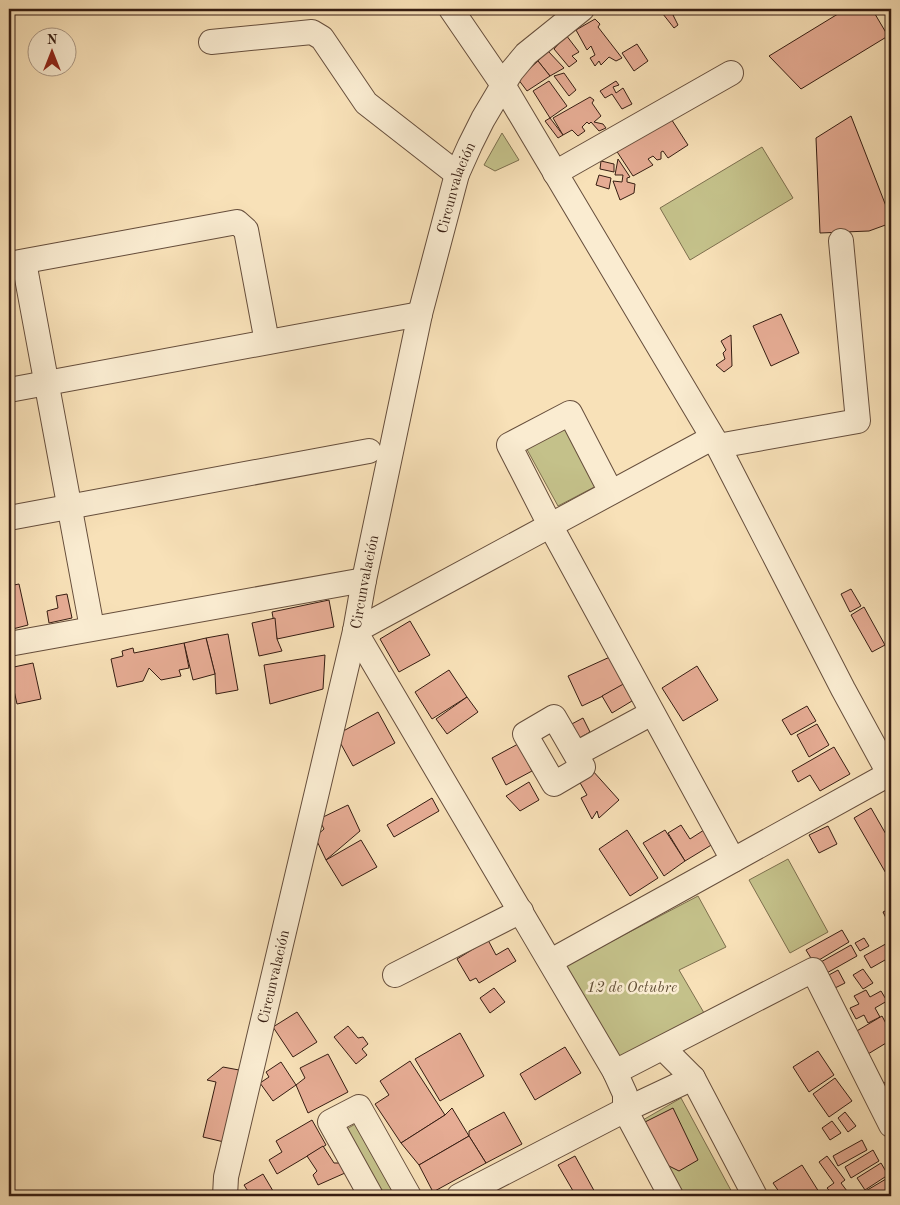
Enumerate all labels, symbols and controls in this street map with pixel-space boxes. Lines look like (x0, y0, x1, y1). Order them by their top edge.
north arrow (28, 28, 78, 78)
text: N (47, 33, 58, 47)
street label: Circunvalación (436, 140, 479, 236)
street label: Circunvalación (349, 534, 382, 630)
street label: Circunvalación (257, 929, 293, 1025)
park label: 12 de Octubre (587, 981, 677, 996)

